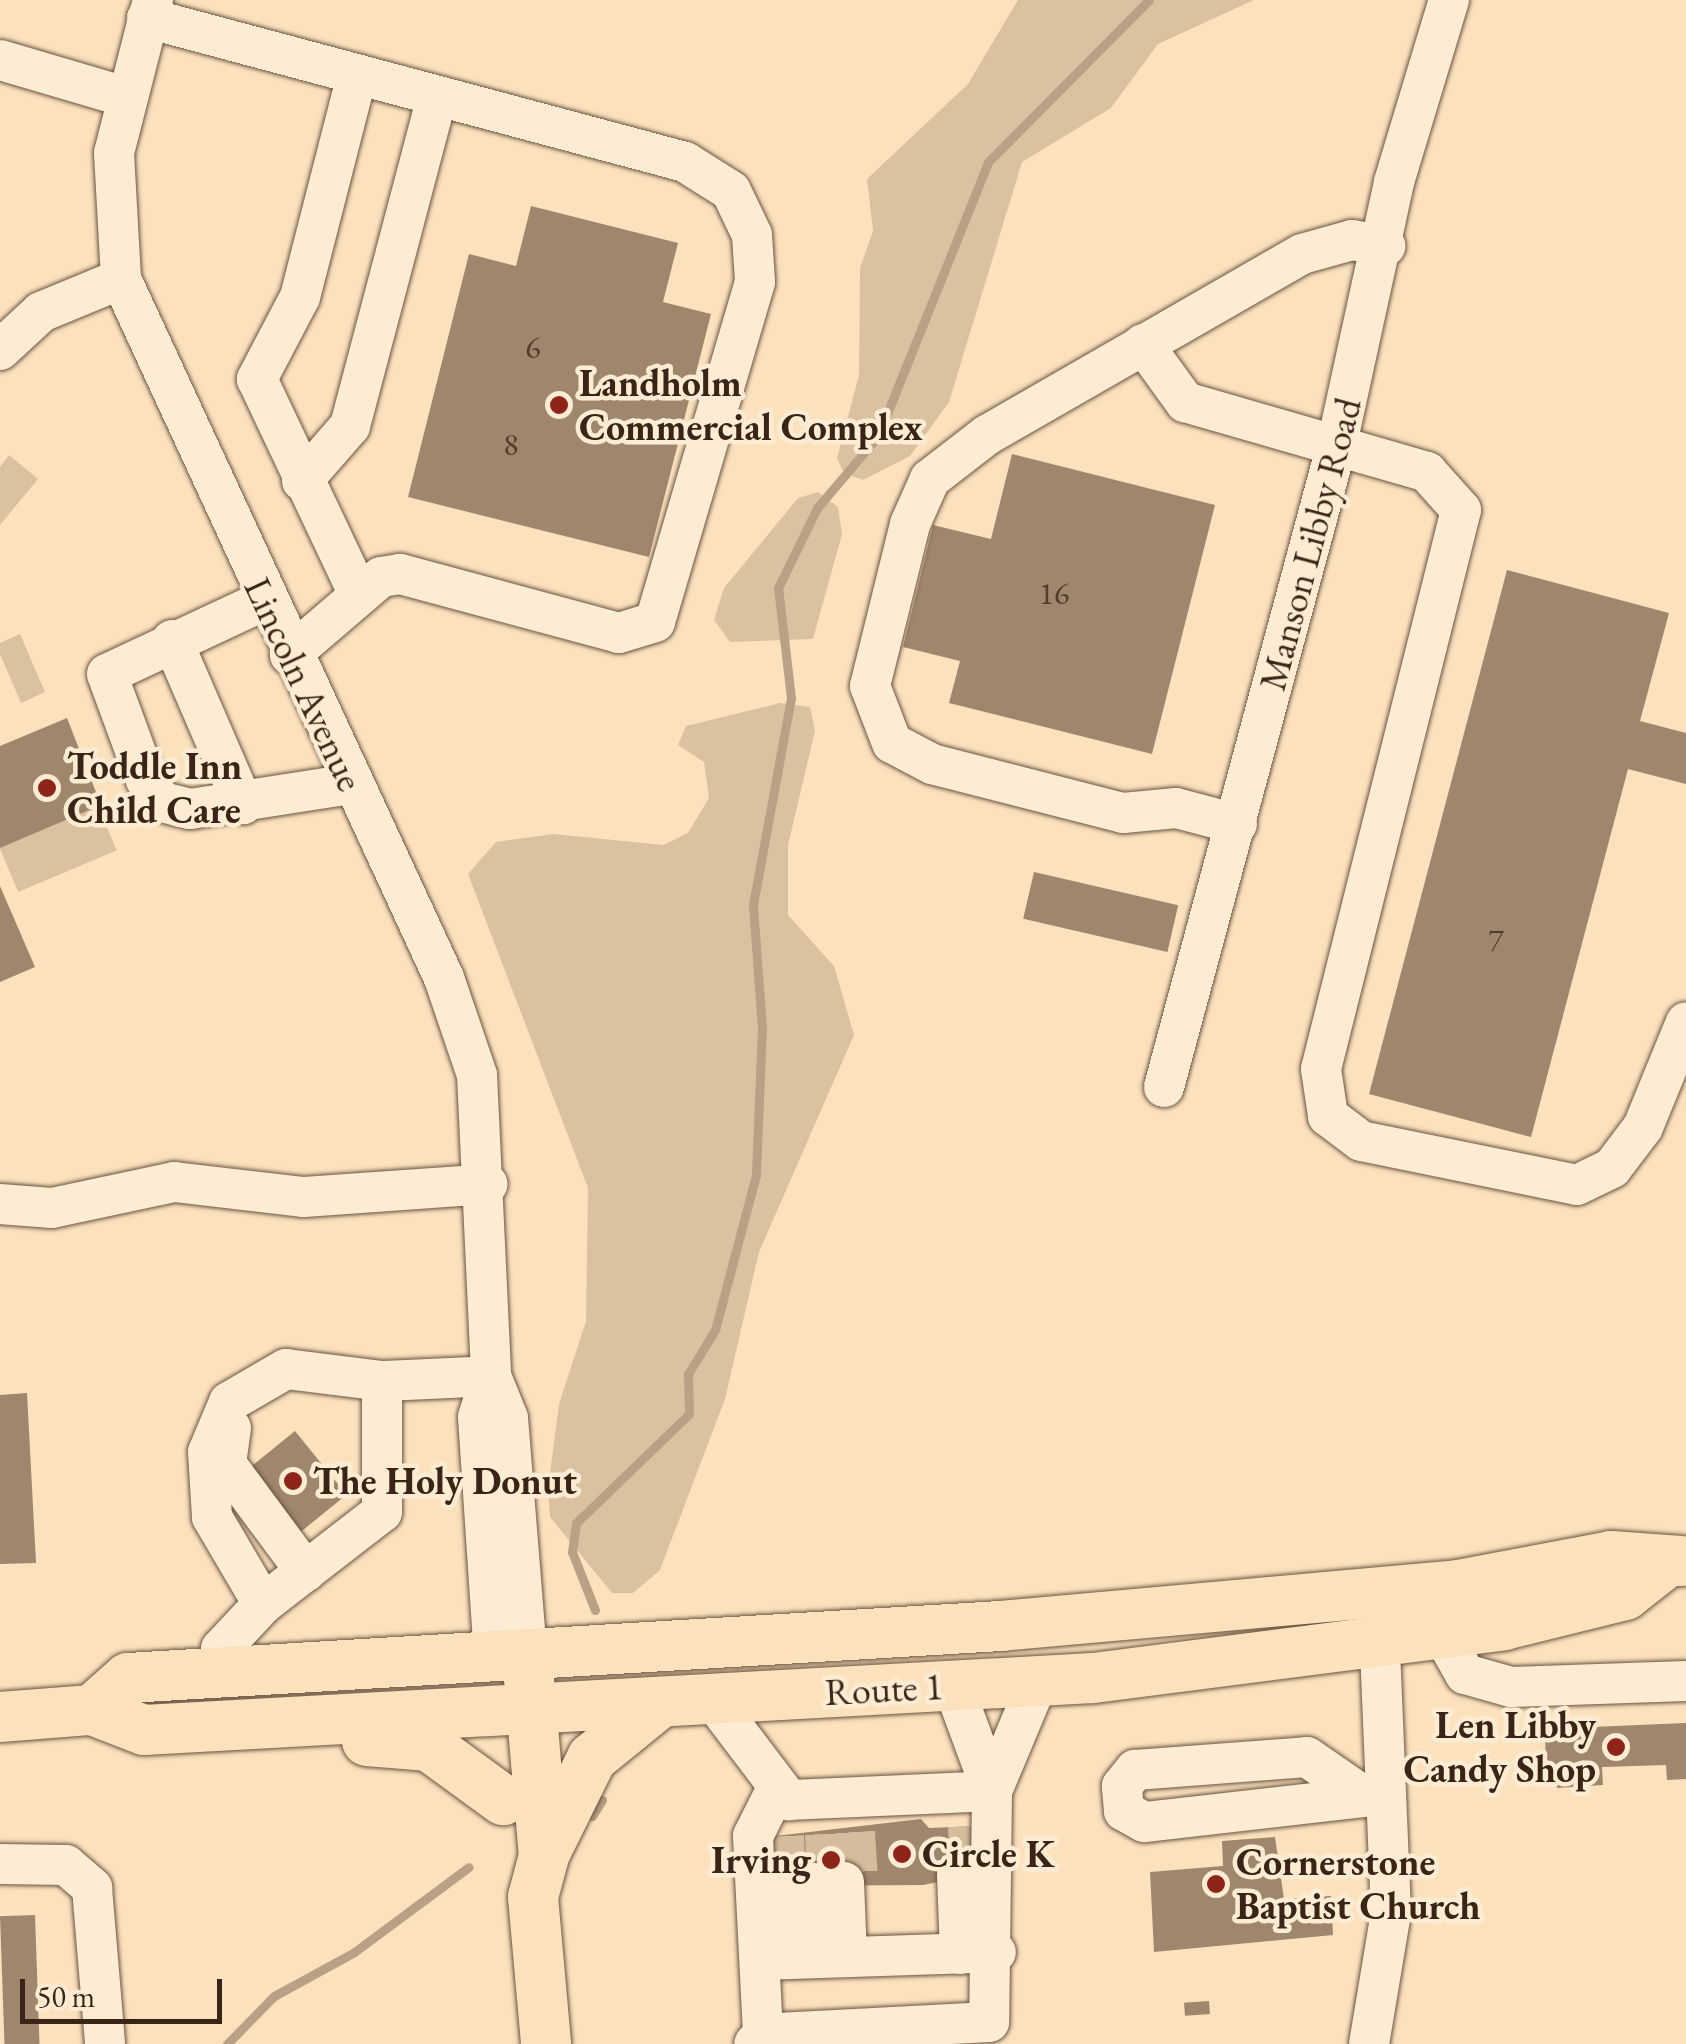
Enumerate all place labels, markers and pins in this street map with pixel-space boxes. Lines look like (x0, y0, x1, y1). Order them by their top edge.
place label: Landholm Commercial Complex (579, 360, 923, 449)
marker: Landholm Commercial Complex (548, 394, 570, 416)
place label: Toddle Inn Child Care (67, 743, 242, 832)
marker: Toddle Inn Child Care (36, 777, 58, 799)
place label: The Holy Donut (313, 1458, 577, 1504)
marker: The Holy Donut (282, 1470, 304, 1492)
place label: Len Libby Candy Shop (1403, 1702, 1596, 1792)
marker: Len Libby Candy Shop (1605, 1736, 1627, 1758)
place label: Circle K (922, 1831, 1055, 1877)
place label: Irving (711, 1837, 811, 1883)
place label: Cornerstone Baptist Church (1236, 1839, 1480, 1928)
marker: Circle K (891, 1843, 913, 1865)
marker: Irving (820, 1849, 842, 1871)
marker: Cornerstone Baptist Church (1205, 1873, 1227, 1895)

